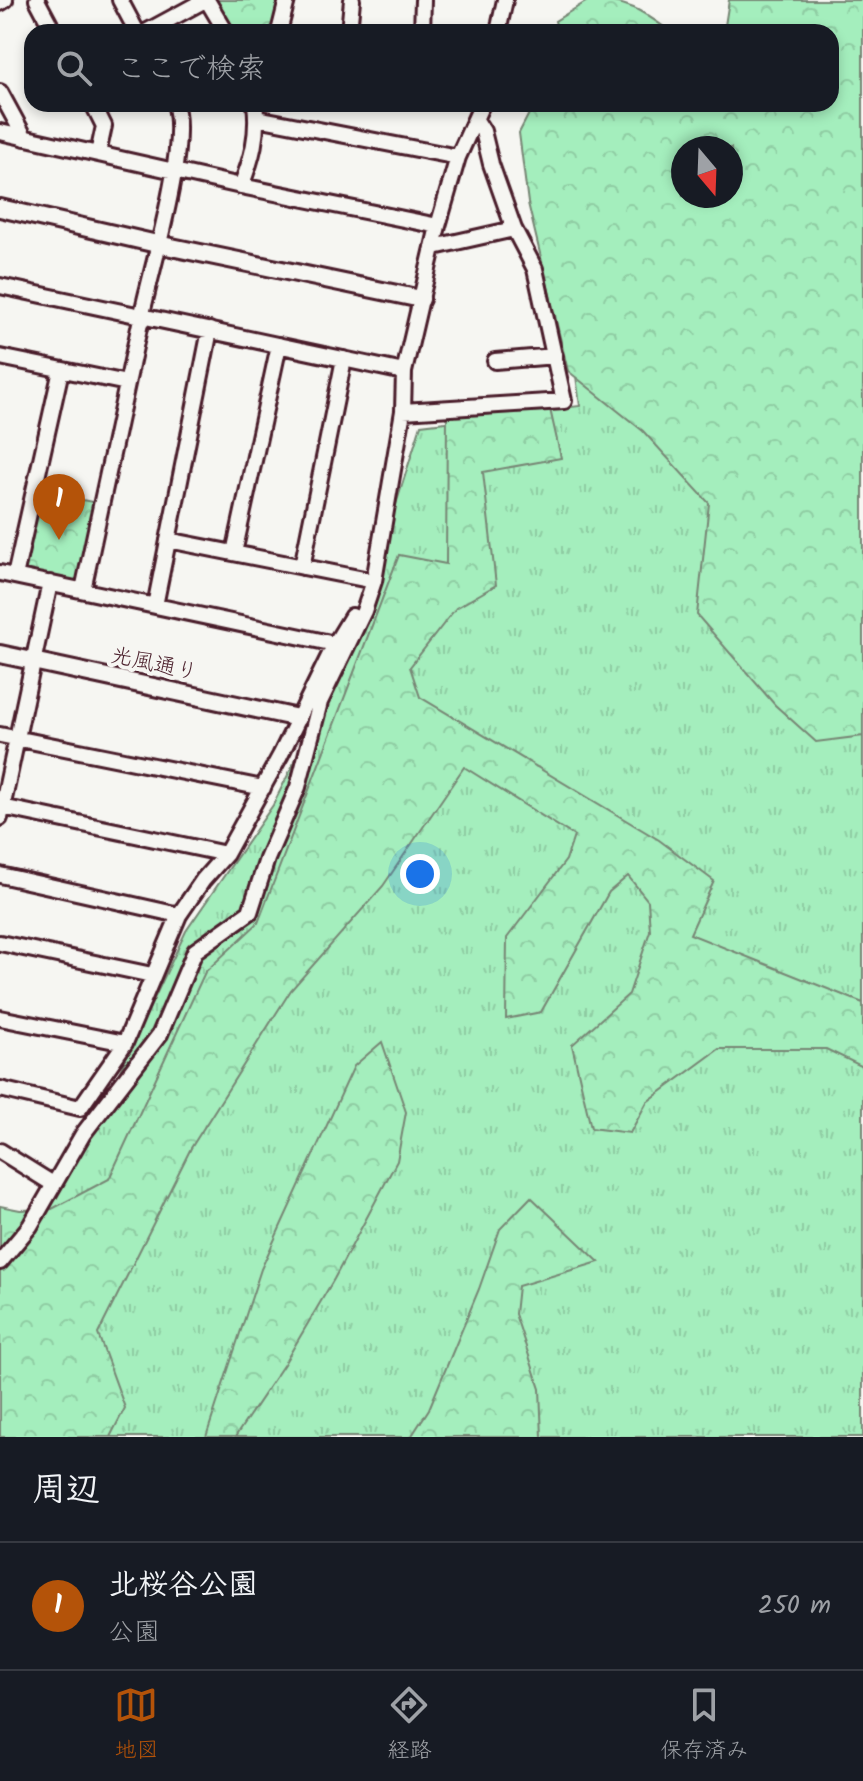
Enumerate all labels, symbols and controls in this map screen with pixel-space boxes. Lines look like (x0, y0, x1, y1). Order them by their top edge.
search box (24, 24, 839, 112)
icon: search (52, 46, 96, 90)
text: ここで検索 (116, 46, 266, 94)
north arrow (671, 136, 743, 208)
pin: 1 (33, 474, 85, 540)
street label: 光風通り (107, 639, 201, 691)
your location (400, 854, 440, 894)
text: 周辺 (32, 1464, 100, 1518)
text: 北桜谷公園 (108, 1562, 258, 1610)
text: 1 (54, 1585, 62, 1627)
text: 250 m (758, 1585, 831, 1627)
text: 公園 (108, 1612, 160, 1654)
tab: 地図 (114, 1683, 159, 1769)
tab: 経路 (387, 1683, 432, 1769)
tab: 保存済み (660, 1683, 749, 1769)

